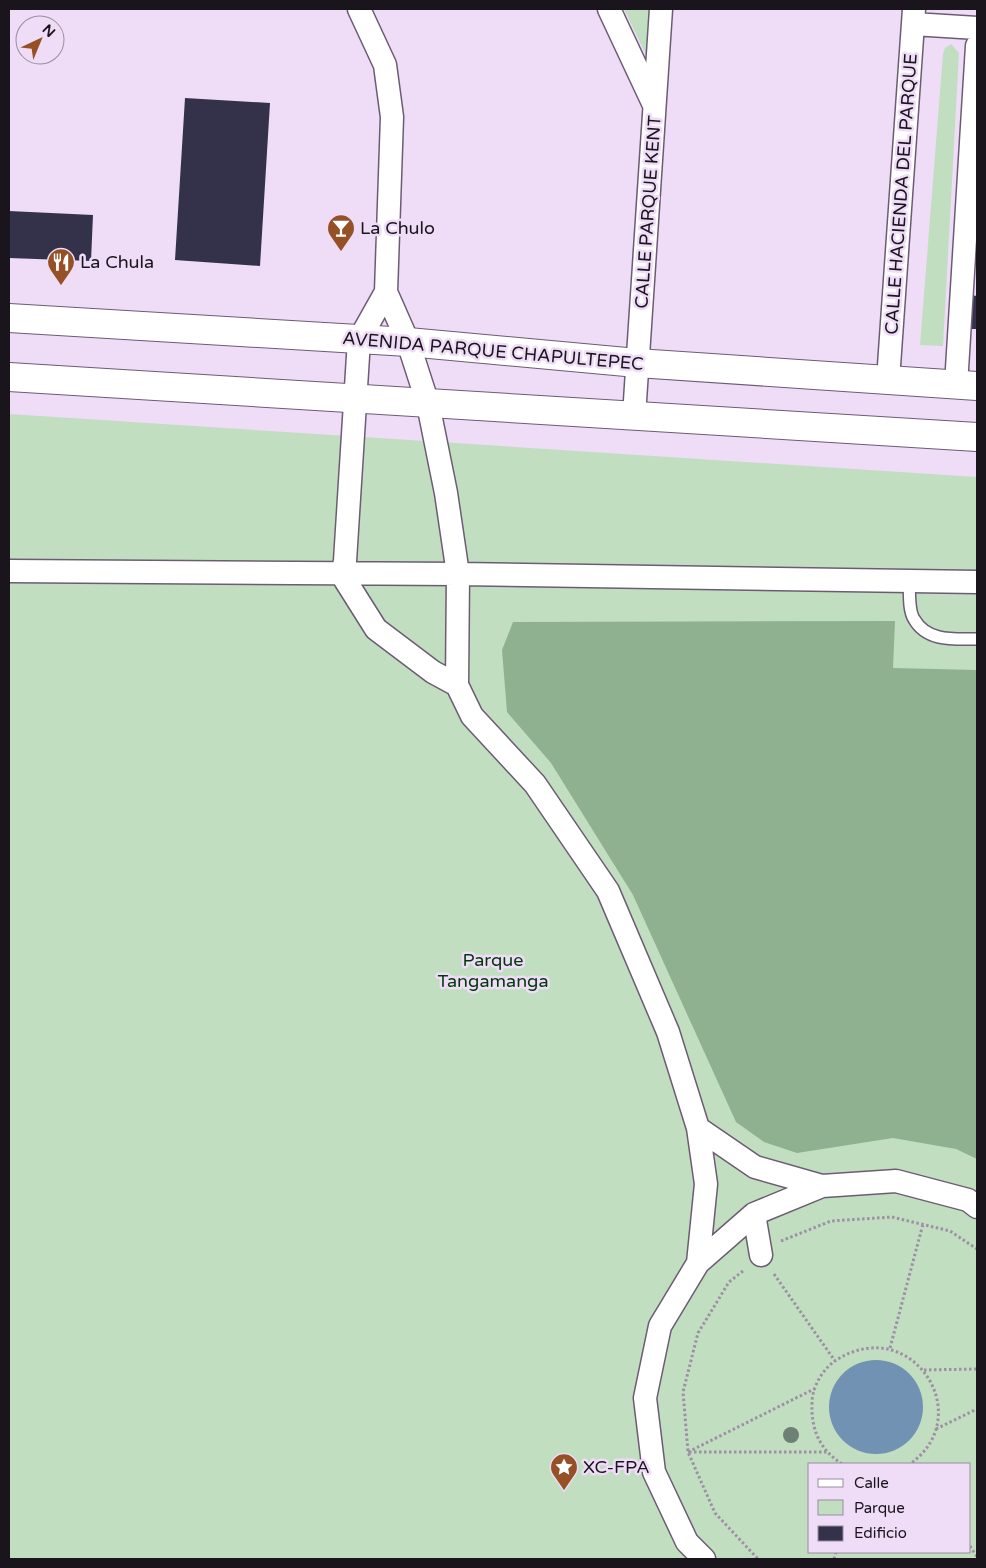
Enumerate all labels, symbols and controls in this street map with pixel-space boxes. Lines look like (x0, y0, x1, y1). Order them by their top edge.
north arrow (15, 15, 65, 65)
text: N (39, 21, 59, 41)
street label: CALLE HACIENDA DEL PARQUE (880, 53, 922, 335)
street label: CALLE PARQUE KENT (630, 115, 666, 309)
bar icon: La Chulo (326, 213, 356, 252)
place label: La Chulo (360, 217, 435, 239)
restaurant icon: La Chula (46, 247, 76, 286)
place label: La Chula (80, 251, 154, 273)
street label: AVENIDA PARQUE CHAPULTEPEC (341, 327, 645, 375)
park label: Parque Tangamanga (437, 949, 549, 992)
place icon: XC-FPA (549, 1452, 579, 1491)
place label: XC-FPA (583, 1456, 650, 1478)
legend (808, 1463, 971, 1553)
text: Calle (854, 1474, 889, 1492)
text: Parque (854, 1499, 905, 1517)
text: Edificio (854, 1524, 907, 1542)

